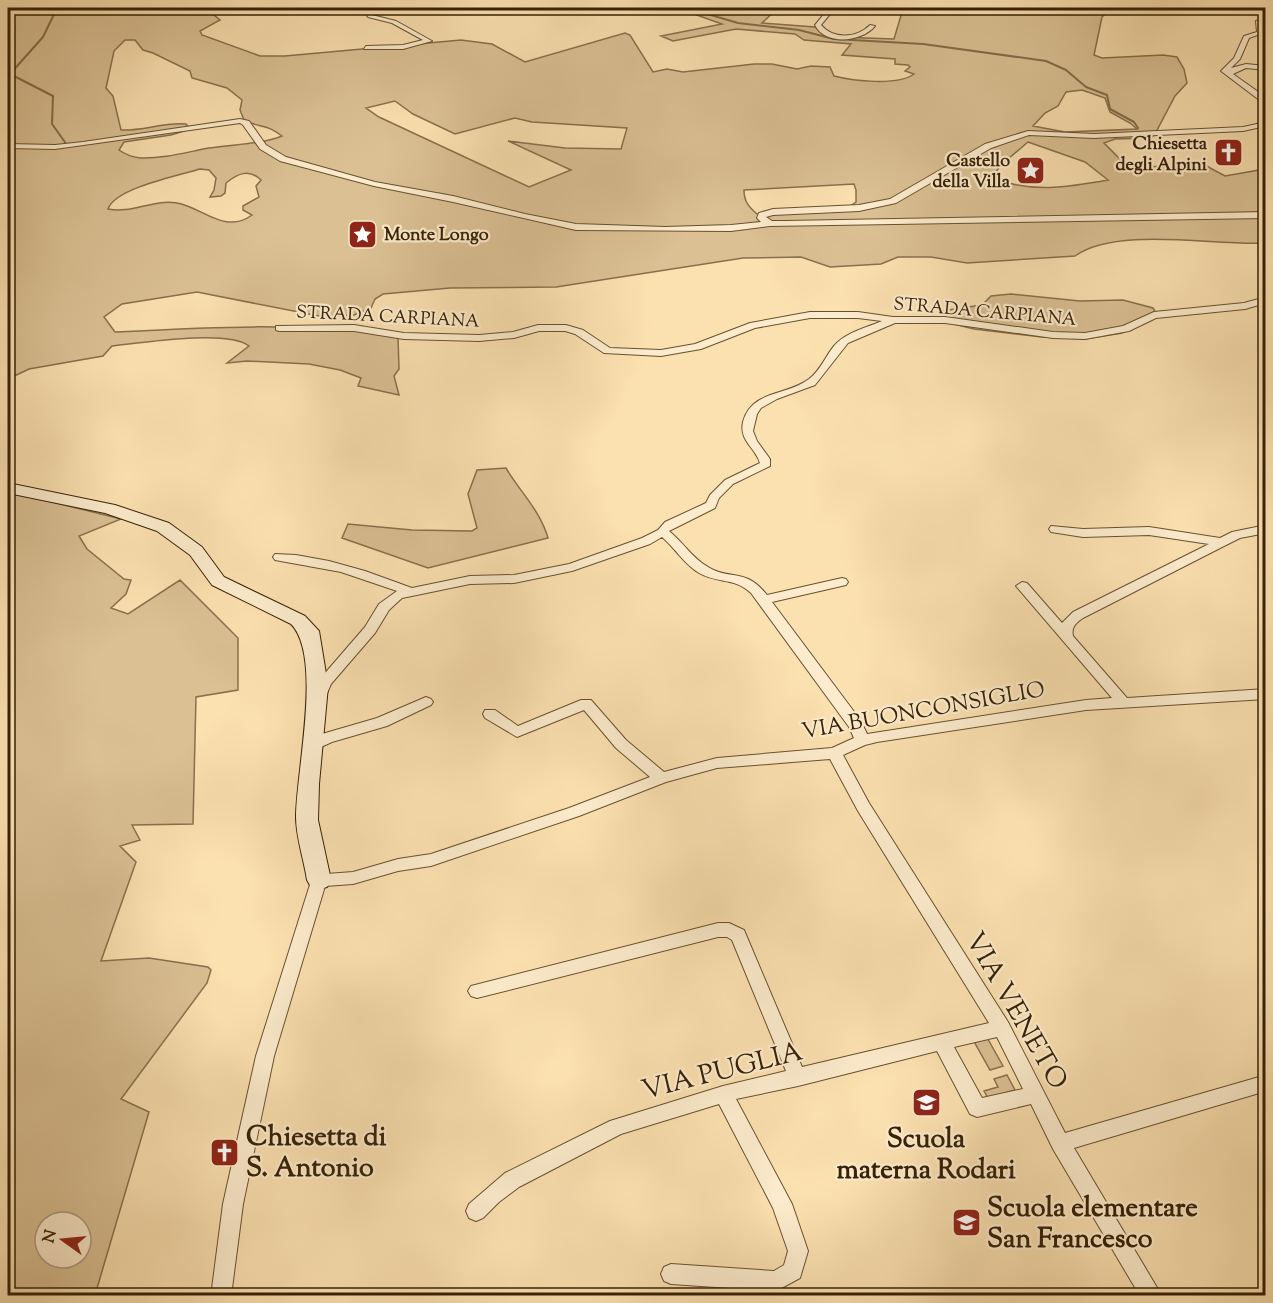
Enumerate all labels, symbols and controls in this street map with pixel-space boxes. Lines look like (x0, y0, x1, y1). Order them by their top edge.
place label: Chiesetta degli Alpini (1116, 132, 1208, 179)
church icon: Chiesetta degli Alpini (1212, 137, 1244, 169)
place label: Castello della Villa (933, 149, 1011, 196)
place icon: Castello della Villa (1015, 154, 1047, 186)
place icon: Monte Longo (347, 218, 379, 250)
place label: Monte Longo (384, 223, 489, 249)
street label: STRADA CARPIANA (892, 292, 1078, 334)
street label: STRADA CARPIANA (296, 300, 481, 336)
street label: VIA BUONCONSIGLIO (799, 675, 1048, 749)
street label: VIA VENETO (954, 925, 1076, 1097)
street label: VIA PUGLIA (638, 1034, 807, 1111)
school or university icon: Scuola materna Rodari (910, 1087, 942, 1119)
place label: Chiesetta di S. Antonio (246, 1119, 387, 1189)
place label: Scuola materna Rodari (836, 1121, 1016, 1191)
church icon: Chiesetta di S. Antonio (209, 1136, 241, 1168)
place label: Scuola elementare San Francesco (987, 1190, 1198, 1260)
school or university icon: Scuola elementare San Francesco (950, 1207, 982, 1239)
north arrow (33, 1210, 93, 1270)
text: N (38, 1227, 64, 1246)

